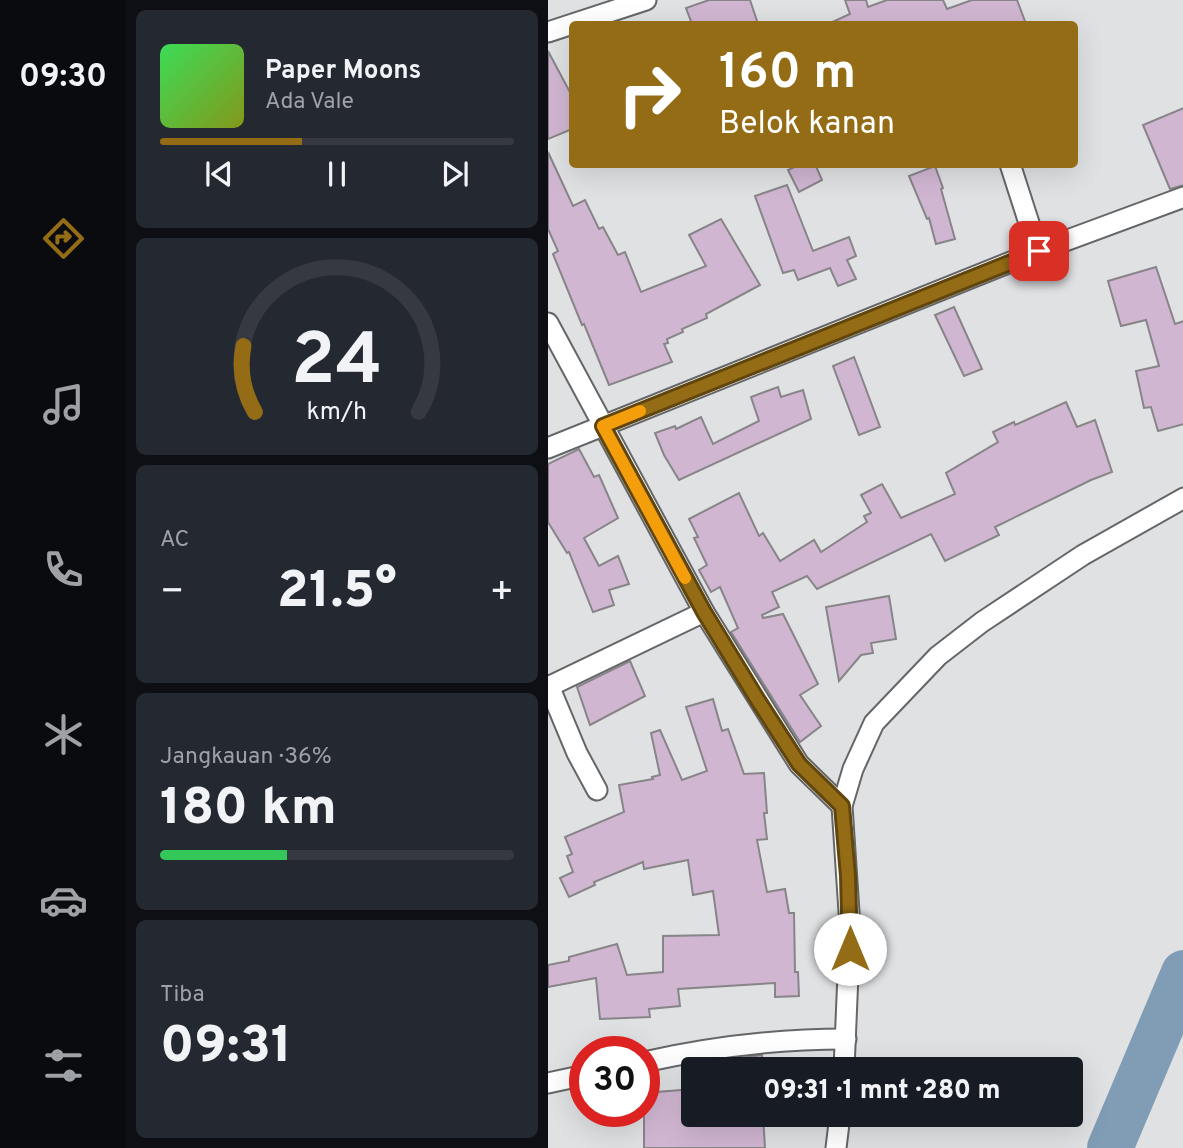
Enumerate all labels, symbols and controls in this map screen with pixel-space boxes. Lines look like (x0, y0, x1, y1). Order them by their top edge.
text: 160 m (719, 44, 856, 106)
icon: right (604, 49, 695, 140)
text: Paper Moons (265, 55, 421, 88)
text: 09:30 (19, 58, 107, 98)
text: Ada Vale (265, 88, 354, 117)
text: Belok kanan (719, 105, 895, 145)
icon: previous (200, 155, 238, 193)
icon: pause (318, 155, 356, 193)
icon: next (436, 155, 474, 193)
icon: directions (39, 214, 88, 263)
pin (1009, 221, 1069, 281)
icon: arrive (1020, 232, 1058, 270)
text: 24 (291, 319, 383, 411)
icon: music (39, 380, 88, 429)
text: km/h (307, 397, 367, 429)
text: AC (160, 526, 189, 555)
icon: phone (39, 545, 88, 594)
text: 21.5° (277, 560, 397, 626)
text: − (160, 569, 185, 618)
text: + (489, 569, 514, 618)
icon: climate (39, 710, 88, 759)
text: Jangkauan · 36% (160, 743, 332, 772)
text: 180 km (160, 777, 337, 843)
icon: car (39, 876, 88, 925)
position arrow (813, 912, 887, 986)
text: Tiba (160, 981, 205, 1010)
text: 09:31 (160, 1015, 292, 1081)
speed limit sign: 30 (569, 1036, 660, 1127)
icon: filters (39, 1041, 88, 1090)
text: 09:31 · 1 mnt · 280 m (763, 1075, 1001, 1108)

